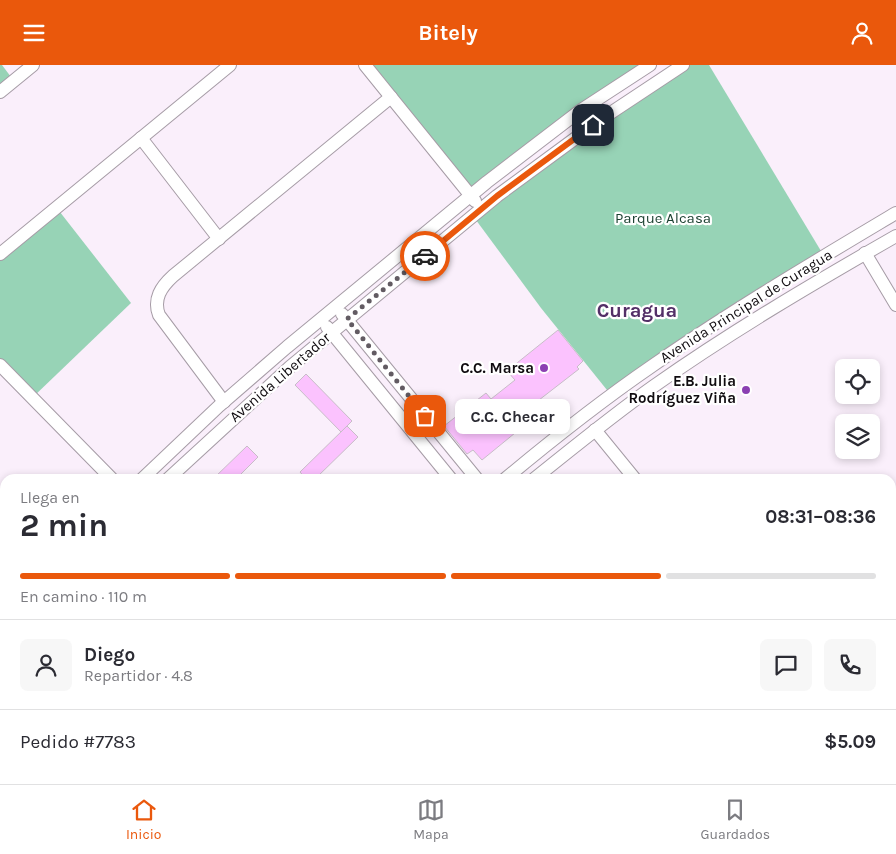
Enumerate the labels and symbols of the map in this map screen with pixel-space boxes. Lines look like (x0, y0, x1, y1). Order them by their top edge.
pin (572, 104, 614, 146)
park label: Parque Alcasa (615, 209, 711, 227)
courier (400, 231, 450, 281)
street label: Avenida Principal de Curagua (656, 245, 836, 367)
district label: Curagua (597, 299, 677, 322)
street label: Avenida Libertador (226, 328, 335, 426)
place label: C.C. Marsa (460, 359, 534, 377)
marker: C.C. Marsa (538, 362, 550, 374)
place label: E.B. Julia Rodríguez Viña (628, 372, 736, 407)
marker: E.B. Julia Rodríguez Viña (740, 384, 752, 396)
pin (404, 395, 446, 437)
callout: C.C. Checar (455, 399, 570, 433)

